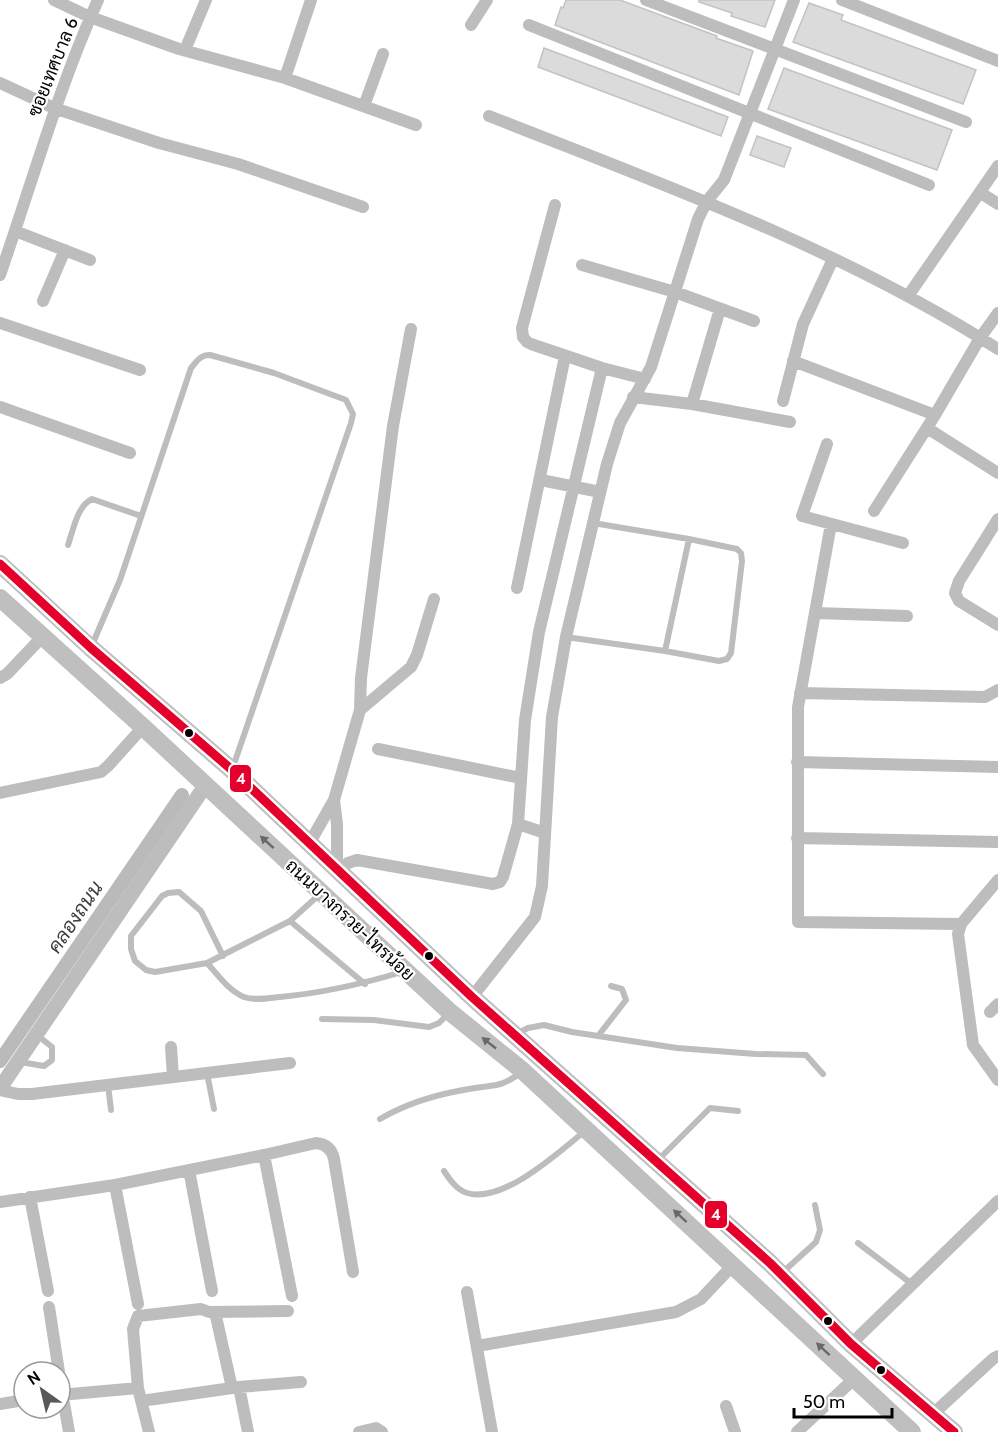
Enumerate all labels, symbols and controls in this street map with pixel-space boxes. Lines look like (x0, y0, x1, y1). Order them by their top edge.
street label: ซอยเทศบาล 6 (23, 14, 83, 120)
unlabelled marker (183, 727, 195, 739)
line badge: 4 (229, 764, 252, 793)
text: 4 (236, 769, 246, 788)
one-way arrow (260, 836, 275, 849)
street label: ถนนบางกรวย-ไทรน้อย (281, 853, 420, 985)
water label: คลองถนน (42, 876, 108, 958)
unlabelled marker (423, 950, 435, 962)
one-way arrow (481, 1037, 497, 1050)
line badge: 4 (704, 1200, 728, 1229)
text: 4 (711, 1205, 721, 1224)
one-way arrow (673, 1209, 688, 1223)
unlabelled marker (822, 1315, 834, 1327)
one-way arrow (816, 1342, 831, 1356)
north arrow (12, 1360, 72, 1420)
unlabelled marker (875, 1364, 887, 1376)
text: N (24, 1367, 44, 1389)
scale bar (794, 1381, 892, 1419)
text: 50 m (803, 1391, 845, 1413)

